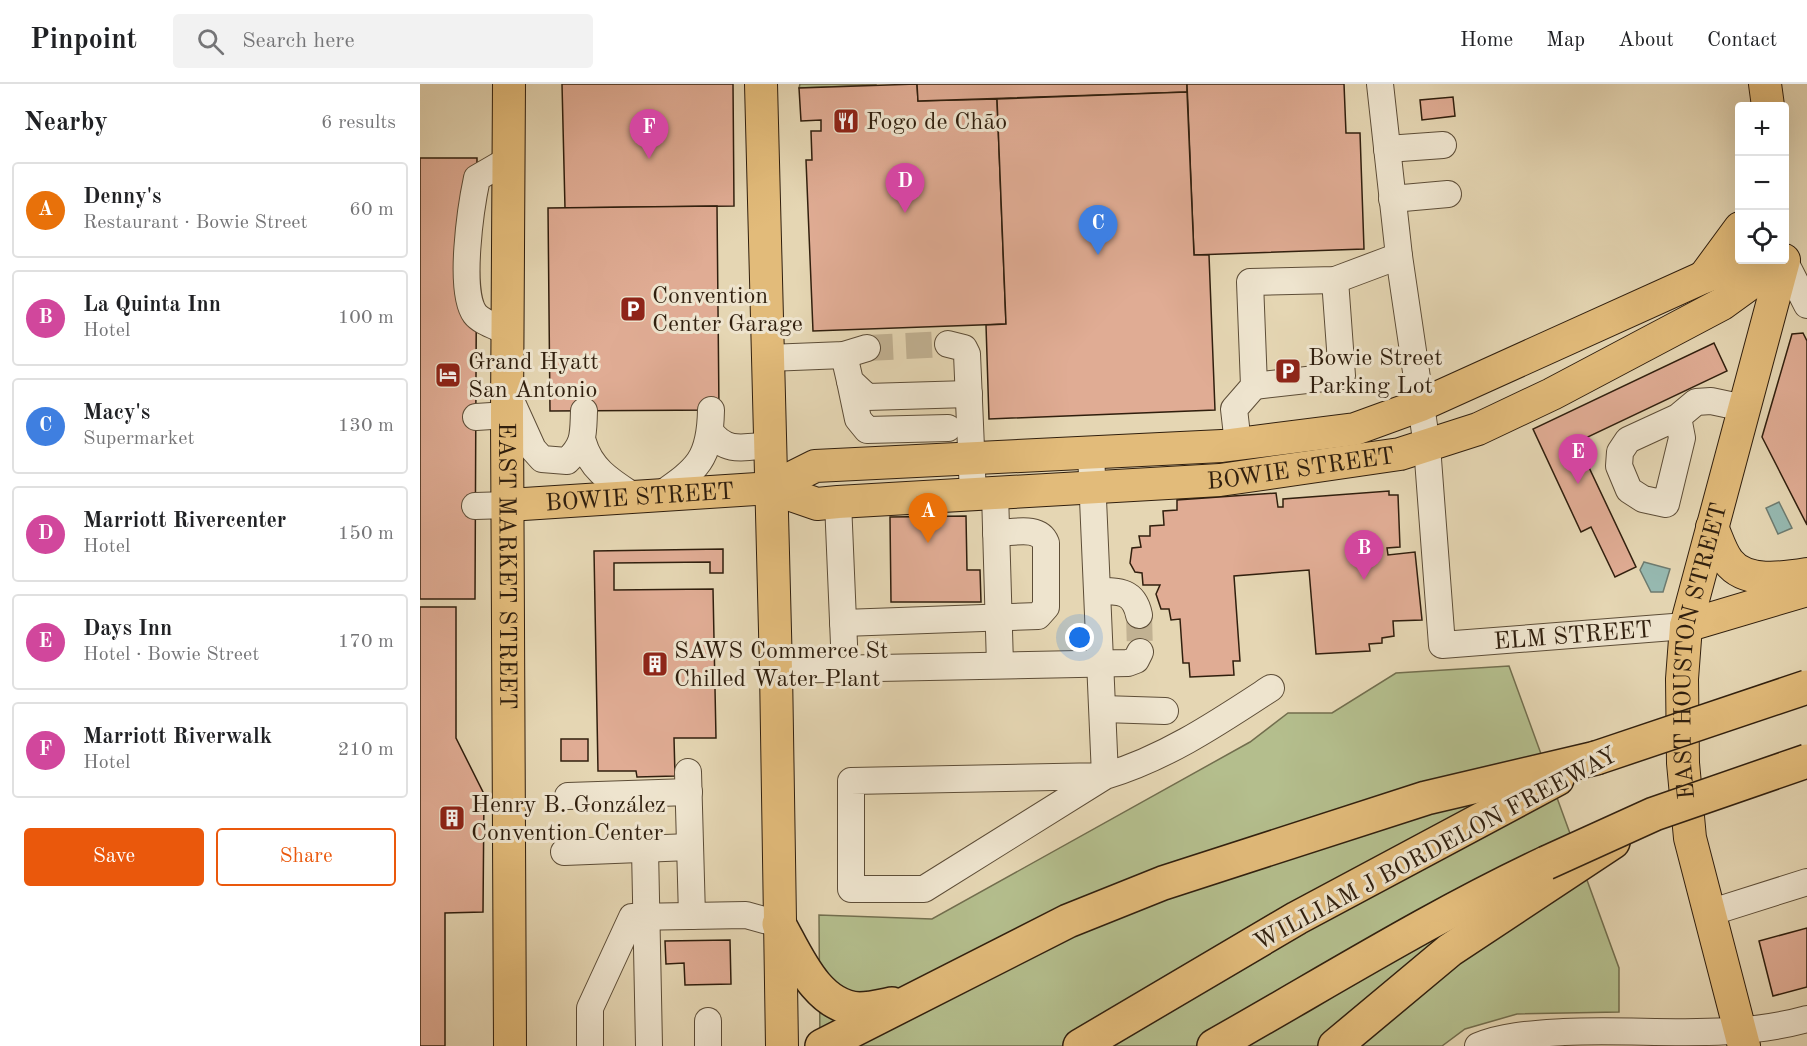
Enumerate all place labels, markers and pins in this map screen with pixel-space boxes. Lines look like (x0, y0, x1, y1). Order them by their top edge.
restaurant icon: Fogo de Chão (831, 106, 861, 136)
pin: F (630, 110, 668, 159)
place label: Fogo de Chão (866, 111, 1007, 135)
pin: D (886, 164, 924, 213)
pin: C (1078, 206, 1118, 255)
place label: Convention Center Garage (652, 285, 803, 337)
parking icon: Convention Center Garage (618, 294, 648, 324)
place label: Bowie Street Parking Lot (1308, 347, 1443, 399)
place label: Grand Hyatt San Antonio (468, 351, 599, 403)
parking icon: Bowie Street Parking Lot (1273, 356, 1303, 386)
hotel icon: Grand Hyatt San Antonio (433, 360, 463, 390)
pin: E (1558, 434, 1598, 484)
pin: A (908, 494, 948, 543)
pin: B (1344, 530, 1384, 580)
place label: SAWS Commerce St Chilled Water Plant (674, 640, 888, 692)
building icon: SAWS Commerce St Chilled Water Plant (640, 649, 670, 679)
place label: Henry B. González Convention Center (471, 794, 666, 846)
building icon: Henry B. González Convention Center (437, 803, 467, 833)

